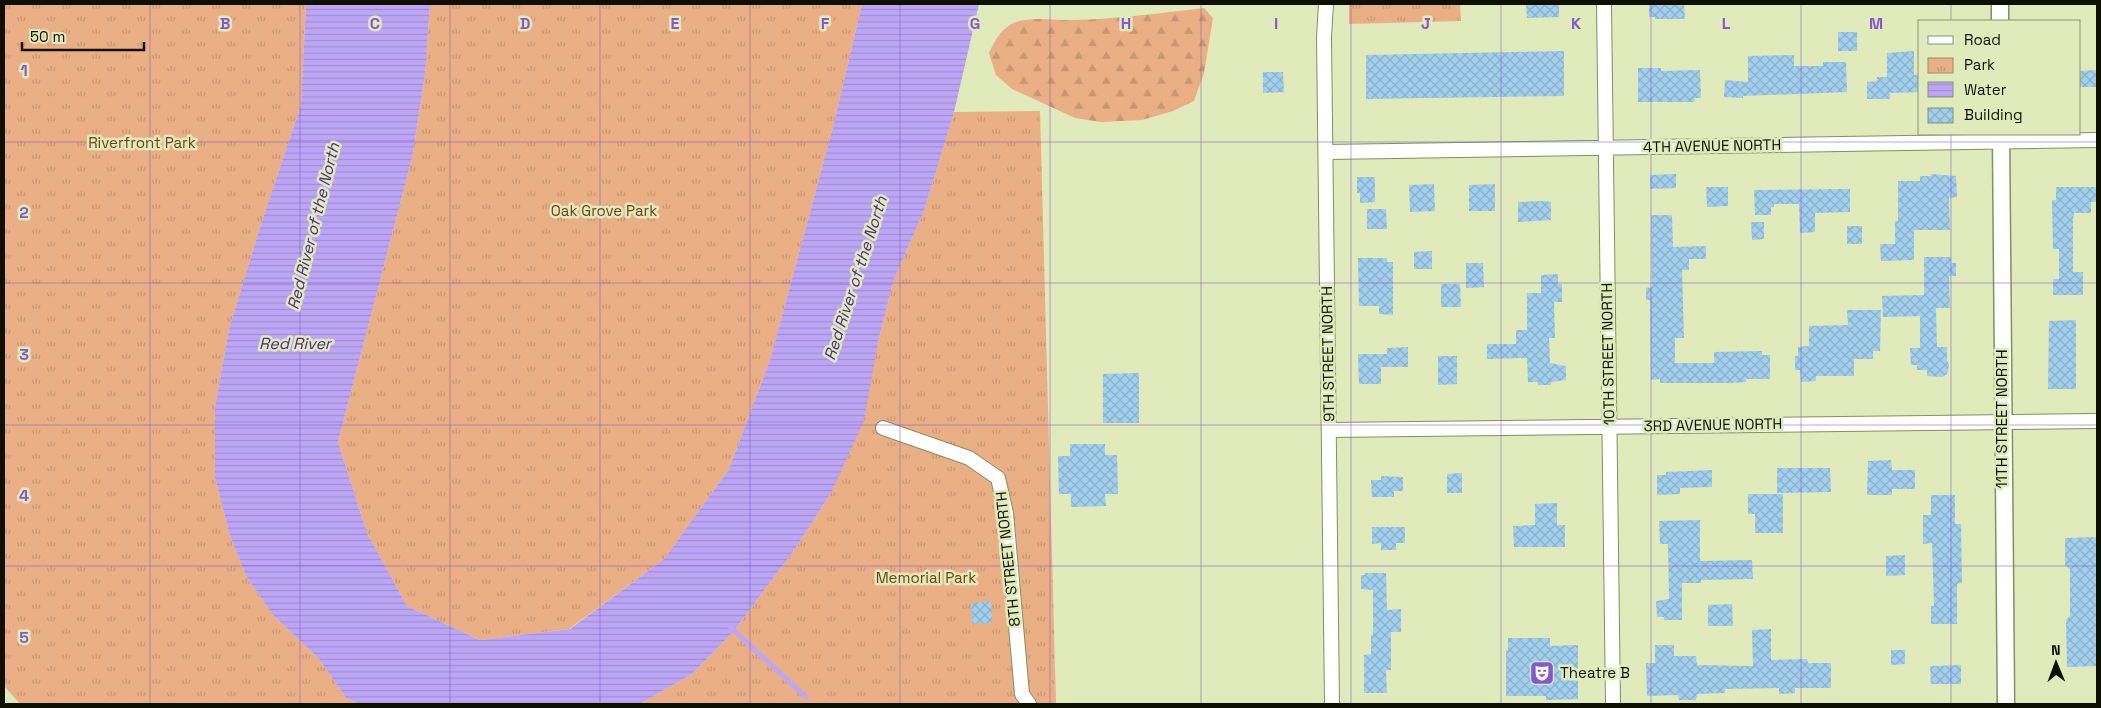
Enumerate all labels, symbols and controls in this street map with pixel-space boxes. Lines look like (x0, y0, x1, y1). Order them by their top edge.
text: B (220, 13, 230, 34)
text: C (370, 13, 380, 34)
text: D (520, 13, 530, 34)
text: E (671, 13, 680, 34)
text: F (821, 13, 830, 34)
text: G (970, 13, 980, 34)
text: H (1121, 13, 1131, 34)
text: I (1274, 13, 1278, 34)
text: J (1421, 13, 1431, 34)
text: K (1571, 13, 1581, 34)
text: L (1722, 13, 1731, 34)
text: M (1869, 13, 1883, 34)
scale bar (22, 20, 145, 52)
legend (1918, 20, 2081, 135)
text: 50 m (30, 27, 65, 46)
text: Road (1964, 30, 2001, 49)
text: Park (1964, 55, 1995, 74)
text: 1 (20, 60, 28, 81)
text: Water (1964, 80, 2007, 99)
text: Building (1964, 105, 2023, 124)
park label: Riverfront Park (88, 133, 196, 152)
street label: 4TH AVENUE NORTH (1643, 135, 1781, 156)
water label: Red River of the North (283, 139, 345, 312)
water label: Red River of the North (819, 192, 892, 363)
park label: Oak Grove Park (551, 201, 657, 220)
text: 2 (19, 202, 29, 223)
street label: 10TH STREET NORTH (1597, 283, 1618, 425)
street label: 9TH STREET NORTH (1317, 286, 1338, 422)
water label: Red River (259, 333, 333, 354)
text: 3 (19, 344, 29, 365)
street label: 11TH STREET NORTH (1992, 349, 2011, 489)
street label: 3RD AVENUE NORTH (1643, 414, 1783, 435)
text: 4 (19, 485, 29, 506)
street label: 8TH STREET NORTH (991, 490, 1024, 628)
park label: Memorial Park (876, 568, 976, 587)
text: 5 (19, 627, 29, 648)
north arrow (2031, 638, 2081, 688)
text: N (2051, 641, 2061, 659)
theatre icon: Theatre B (1529, 660, 1555, 686)
place label: Theatre B (1560, 663, 1630, 682)

